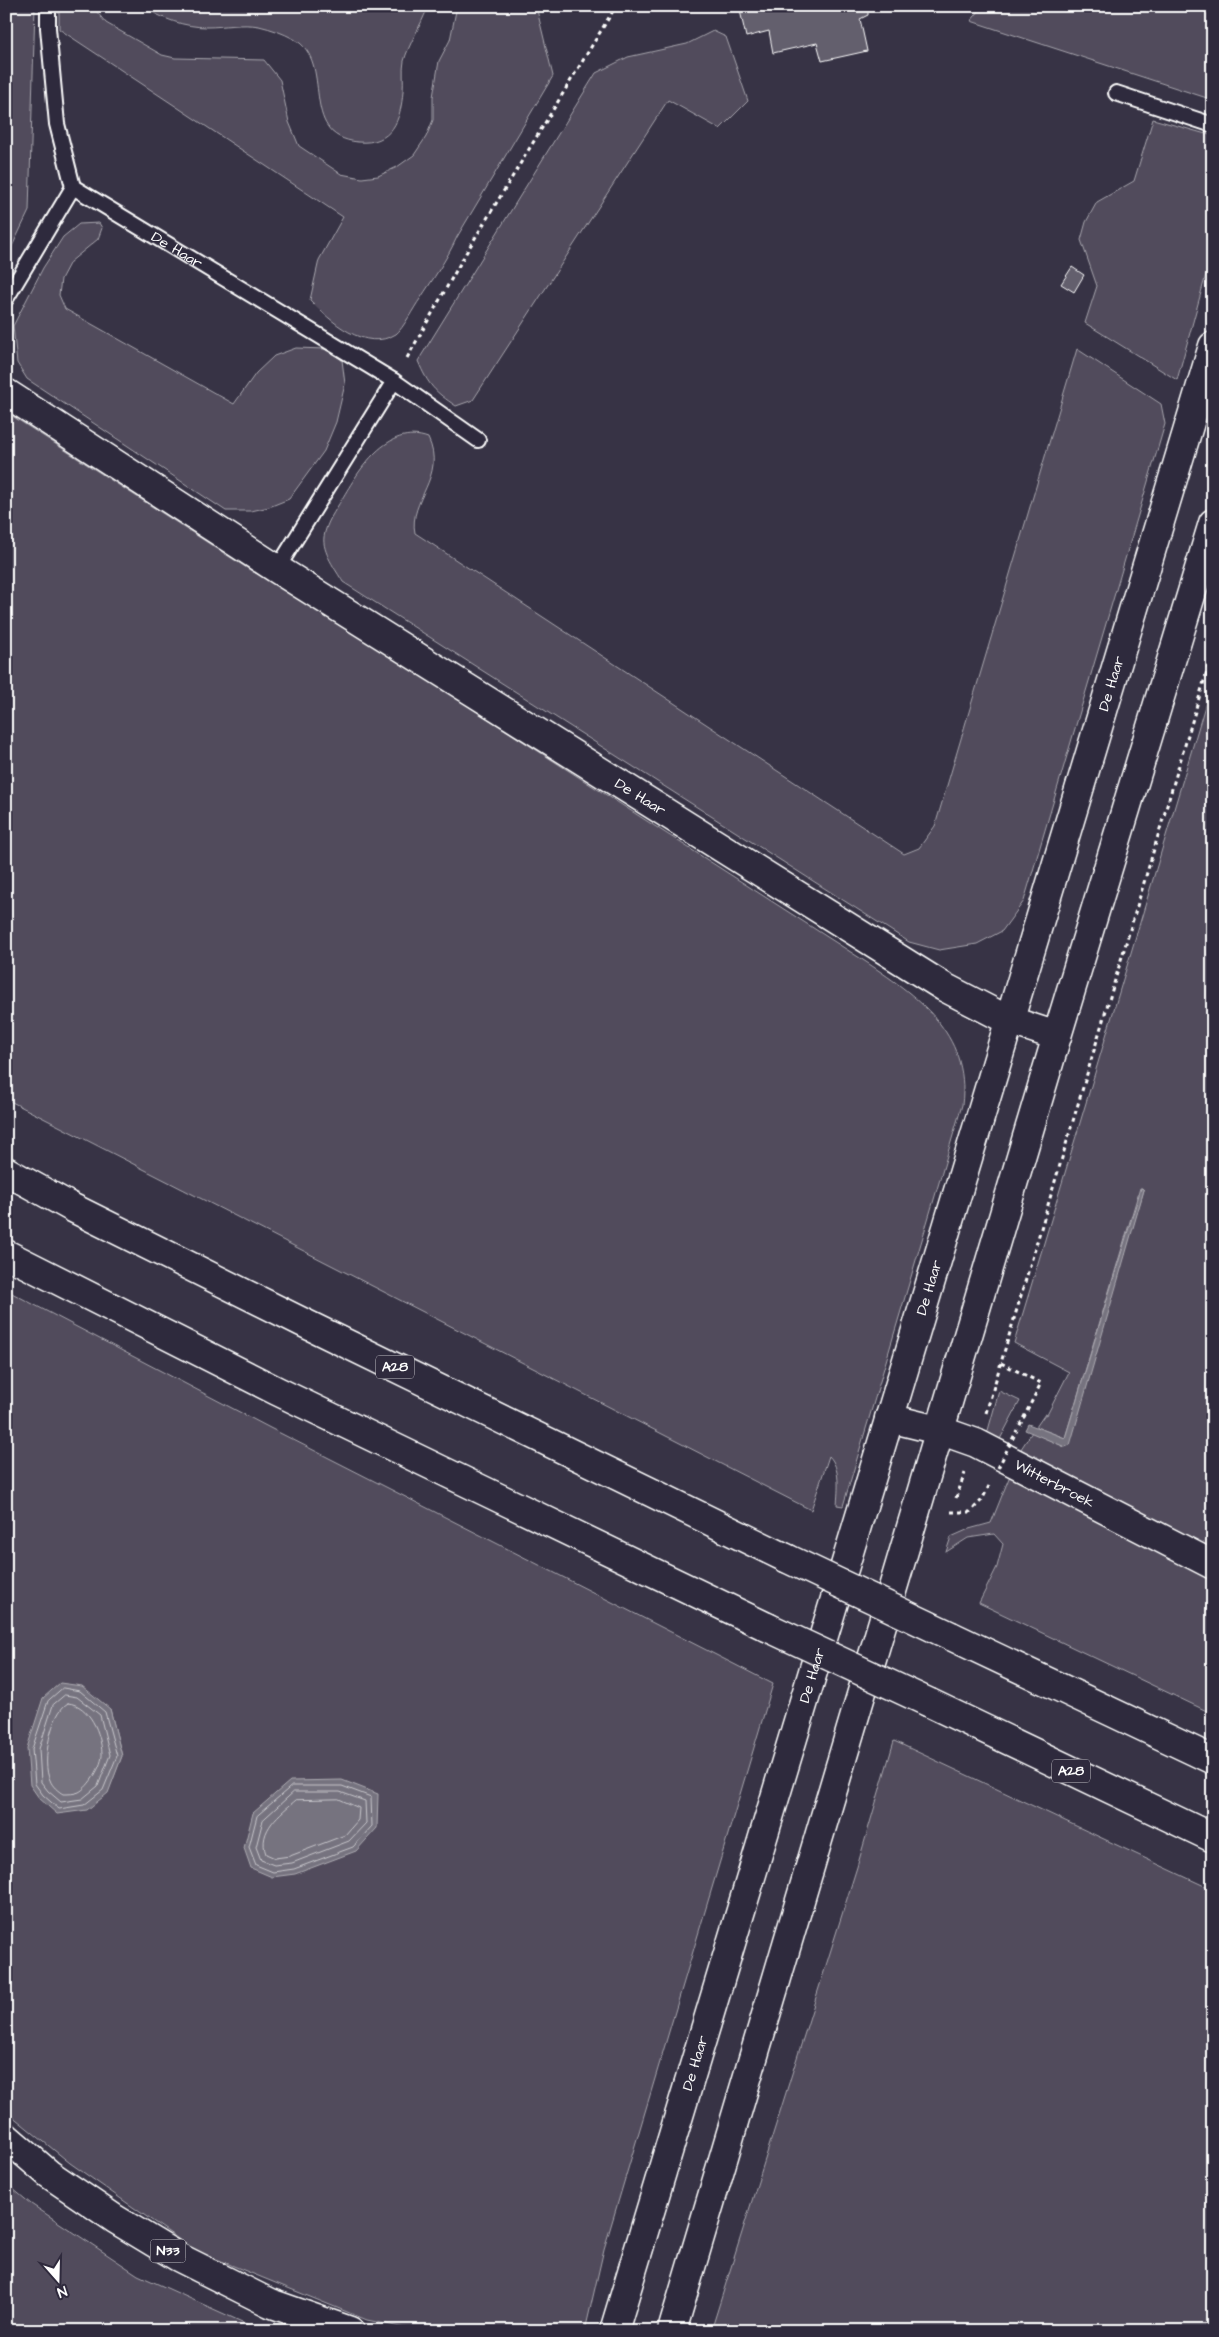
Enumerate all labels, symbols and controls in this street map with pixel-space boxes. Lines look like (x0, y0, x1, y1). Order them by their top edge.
street label: De Haar (147, 226, 207, 273)
street label: De Haar (1093, 653, 1129, 713)
street label: De Haar (611, 773, 670, 821)
street label: De Haar (911, 1257, 947, 1318)
road number: A28 (376, 1355, 414, 1378)
street label: Witterbroek (1011, 1454, 1098, 1513)
street label: De Haar (794, 1645, 830, 1705)
road number: A28 (1052, 1760, 1090, 1782)
street label: De Haar (677, 2033, 713, 2093)
road number: N33 (150, 2240, 186, 2262)
north arrow (32, 2254, 82, 2304)
text: N (54, 2280, 70, 2302)

